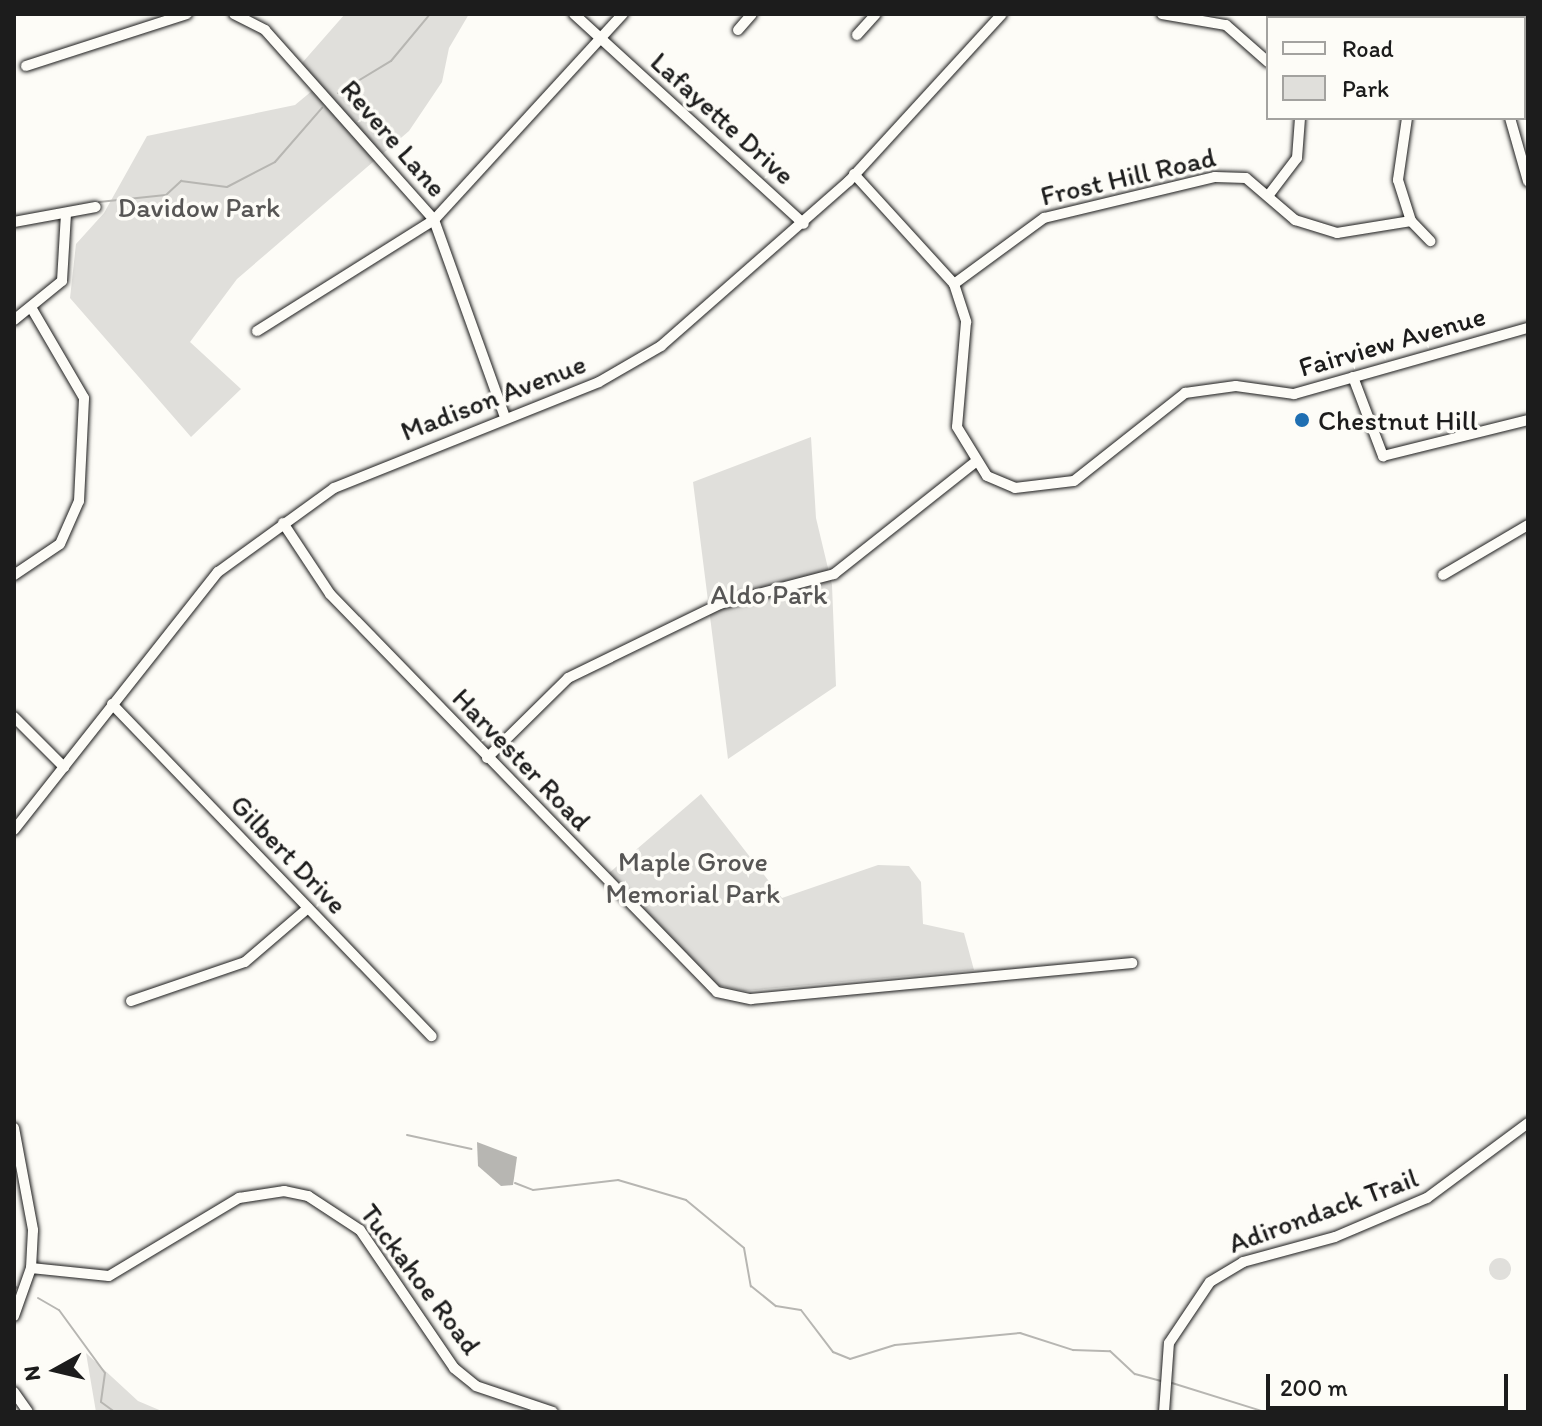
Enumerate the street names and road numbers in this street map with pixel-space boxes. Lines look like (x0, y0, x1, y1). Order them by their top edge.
street label: Lafayette Drive (644, 45, 802, 191)
street label: Revere Lane (334, 72, 454, 204)
street label: Frost Hill Road (1038, 140, 1218, 212)
street label: Fairview Avenue (1295, 298, 1489, 384)
street label: Madison Avenue (396, 346, 590, 448)
street label: Harvester Road (446, 681, 598, 837)
street label: Gilbert Drive (224, 787, 354, 921)
street label: Adirondack Trail (1224, 1160, 1422, 1260)
street label: Tuckahoe Road (354, 1197, 488, 1361)

